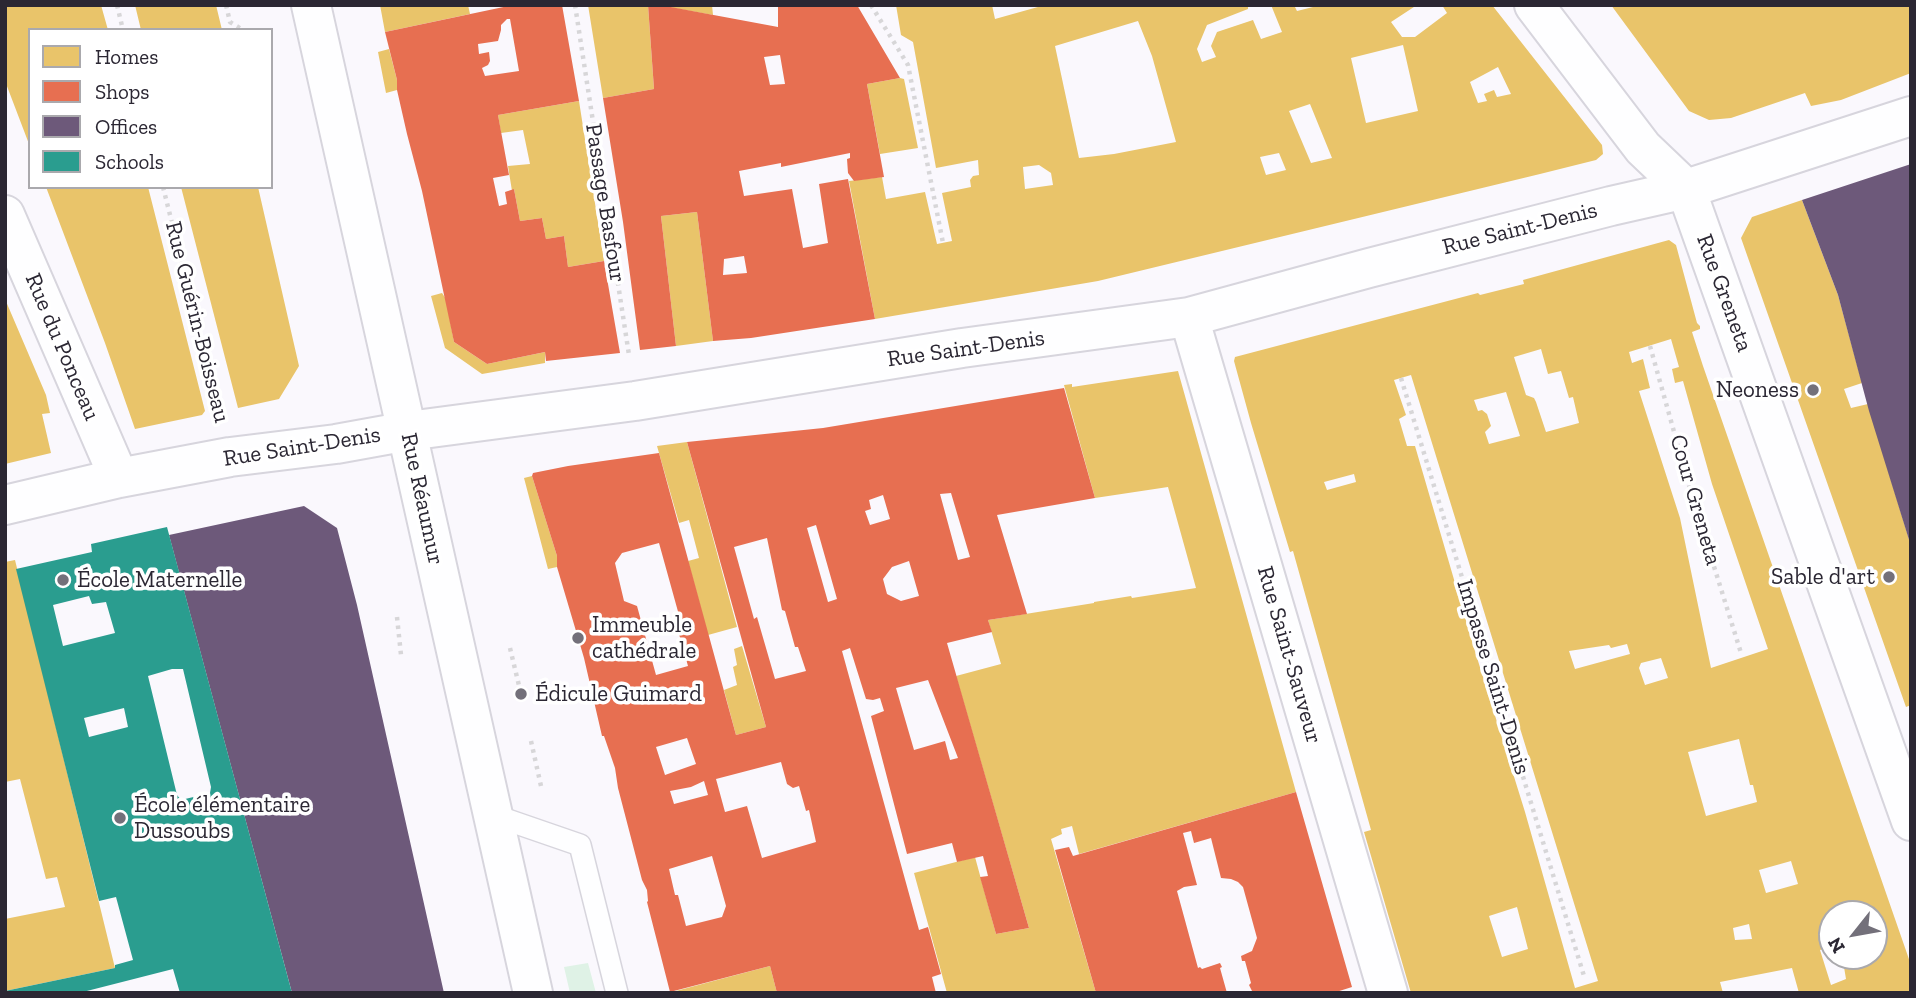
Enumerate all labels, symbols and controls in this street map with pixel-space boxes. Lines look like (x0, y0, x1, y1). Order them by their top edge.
legend (28, 28, 273, 189)
text: Homes (95, 44, 158, 69)
text: Shops (95, 79, 149, 104)
text: Offices (95, 114, 157, 139)
street label: Passage Basfour (579, 121, 631, 285)
text: Schools (95, 149, 164, 174)
street label: Rue Saint-Denis (1440, 196, 1600, 262)
street label: Rue Guérin-Boisseau (159, 219, 235, 425)
street label: Rue Greneta (1690, 230, 1758, 356)
street label: Rue du Ponceau (19, 269, 105, 425)
street label: Rue Saint-Denis (885, 324, 1047, 374)
place label: Neoness (1716, 376, 1799, 404)
marker: Neoness (1805, 382, 1821, 398)
street label: Rue Saint-Denis (221, 421, 383, 473)
street label: Rue Réaumur (395, 430, 449, 568)
street label: Cour Greneta (1663, 432, 1727, 568)
street label: Rue Saint-Sauveur (1250, 563, 1328, 747)
place label: Sable d'art (1771, 563, 1875, 591)
place label: École Maternelle (77, 566, 242, 594)
marker: Sable d'art (1881, 569, 1897, 585)
marker: École Maternelle (55, 572, 71, 588)
street label: Impasse Saint-Denis (1450, 576, 1536, 778)
place label: Immeuble cathédrale (592, 611, 696, 665)
marker: Immeuble cathédrale (570, 630, 586, 646)
place label: Édicule Guimard (535, 680, 702, 708)
marker: Édicule Guimard (513, 686, 529, 702)
place label: École élémentaire Dussoubs (134, 791, 310, 845)
marker: École élémentaire Dussoubs (112, 810, 128, 826)
north arrow (1818, 900, 1888, 970)
text: N (1823, 933, 1850, 957)

